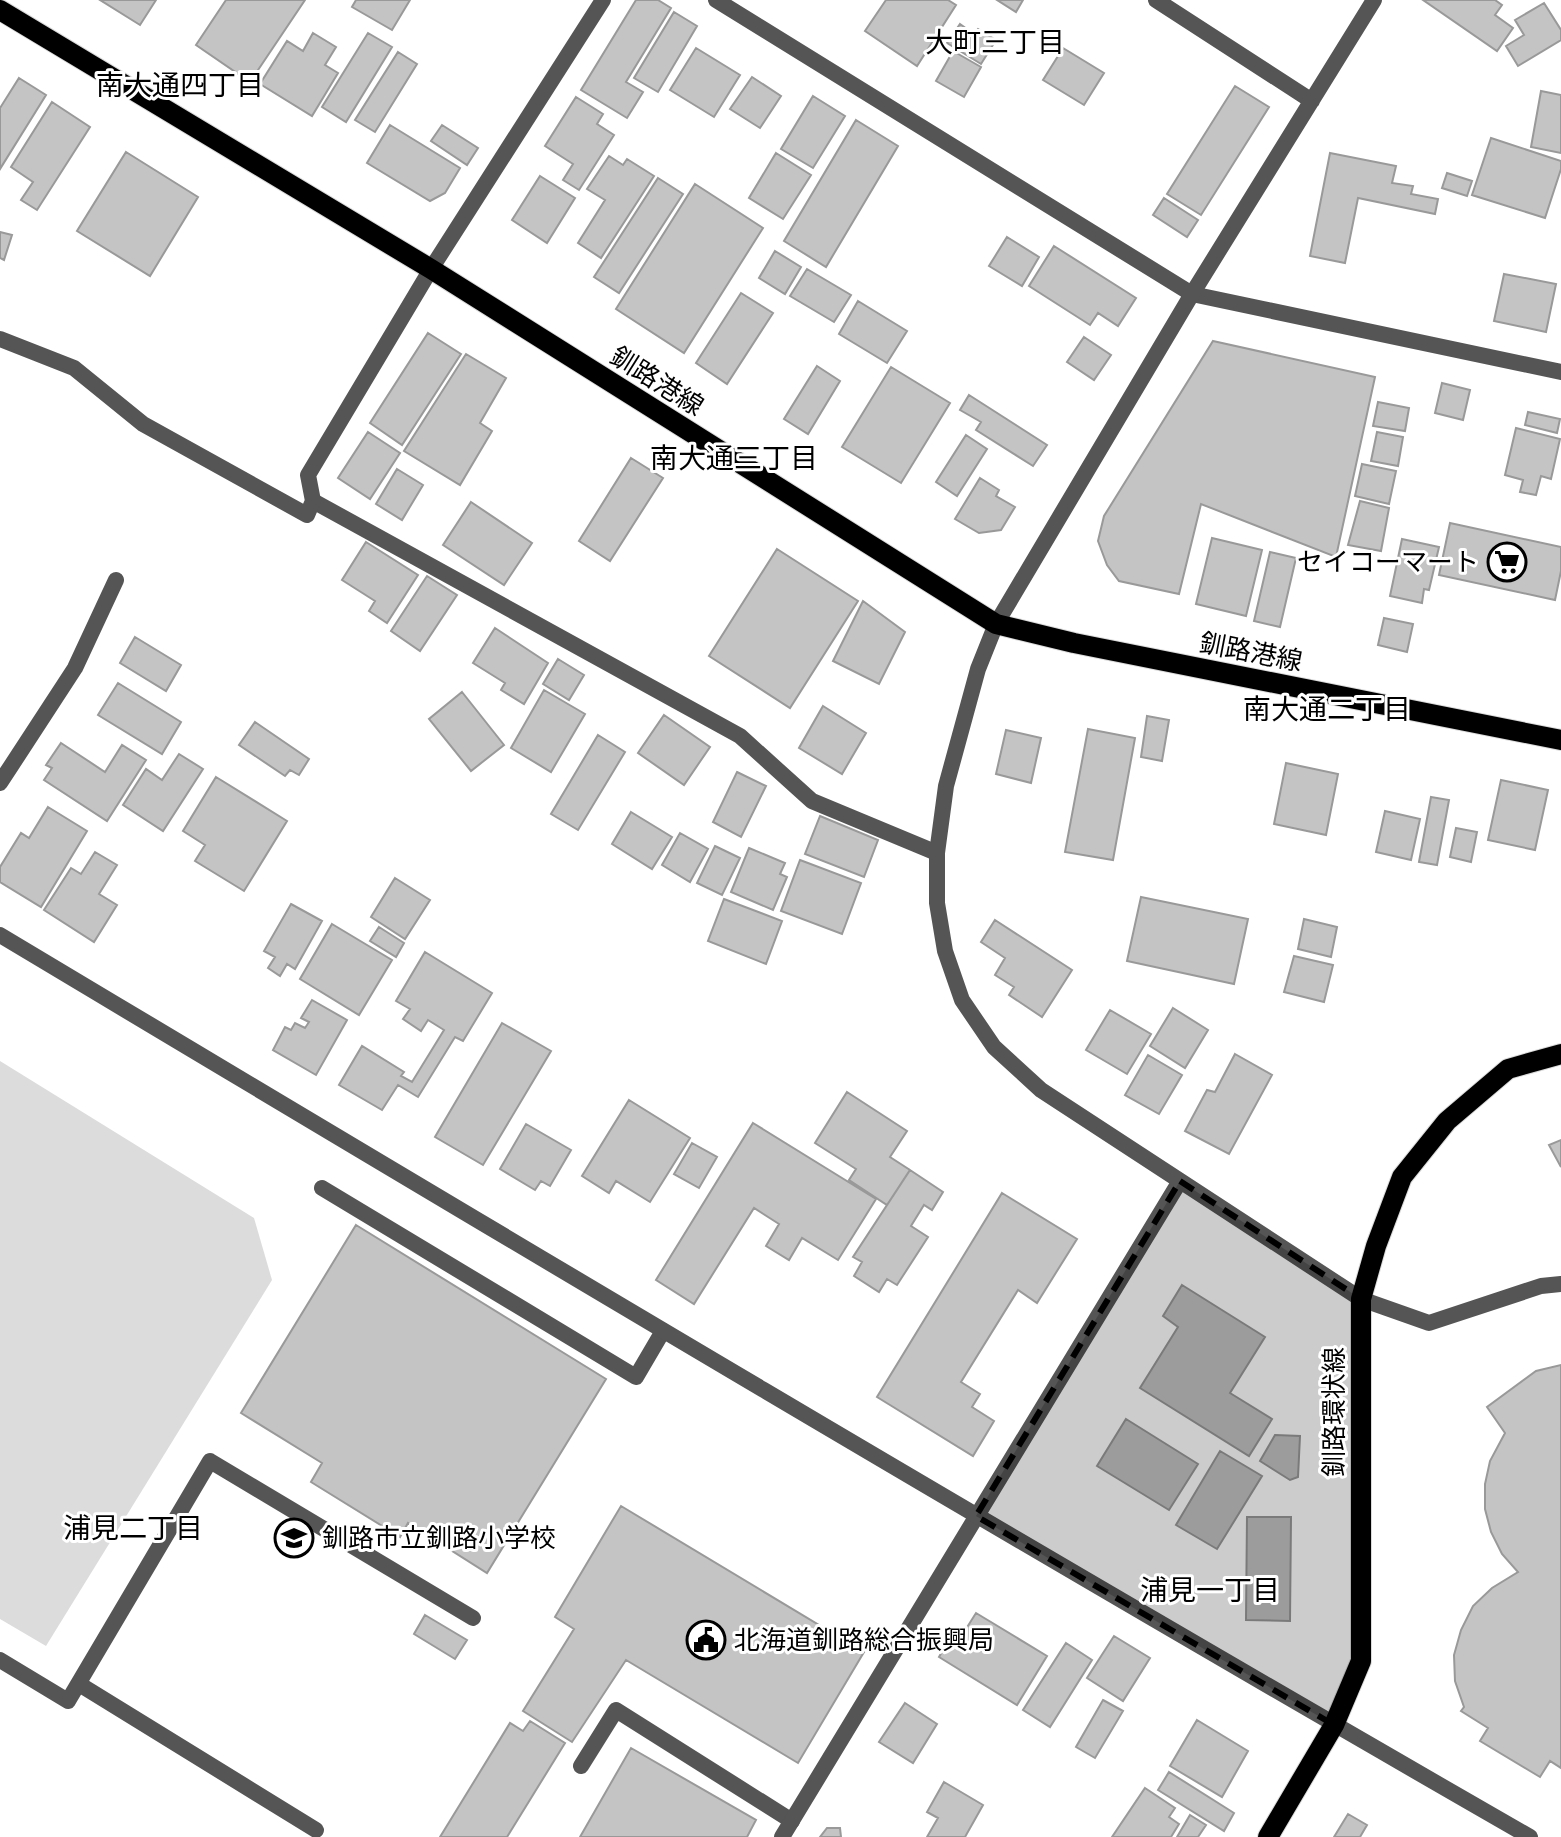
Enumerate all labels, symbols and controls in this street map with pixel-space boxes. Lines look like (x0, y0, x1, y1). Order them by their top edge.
district label: 大町三丁目 (925, 23, 1065, 61)
district label: 南大通四丁目 (96, 66, 264, 104)
street label: 釧路港線 (604, 338, 711, 423)
district label: 南大通三丁目 (650, 439, 818, 477)
supermarket icon: セイコーマート (1486, 541, 1528, 583)
place label: セイコーマート (1297, 544, 1479, 579)
street label: 釧路港線 (1197, 624, 1305, 679)
district label: 南大通二丁目 (1243, 690, 1411, 728)
street label: 釧路環状線 (1316, 1347, 1351, 1477)
district label: 浦見二丁目 (63, 1509, 203, 1547)
school or university icon: 釧路市立釧路小学校 (273, 1517, 315, 1559)
place label: 釧路市立釧路小学校 (322, 1520, 556, 1555)
district label: 浦見一丁目 (1140, 1571, 1280, 1609)
public building icon: 北海道釧路総合振興局 (685, 1619, 727, 1661)
place label: 北海道釧路総合振興局 (734, 1622, 994, 1657)

